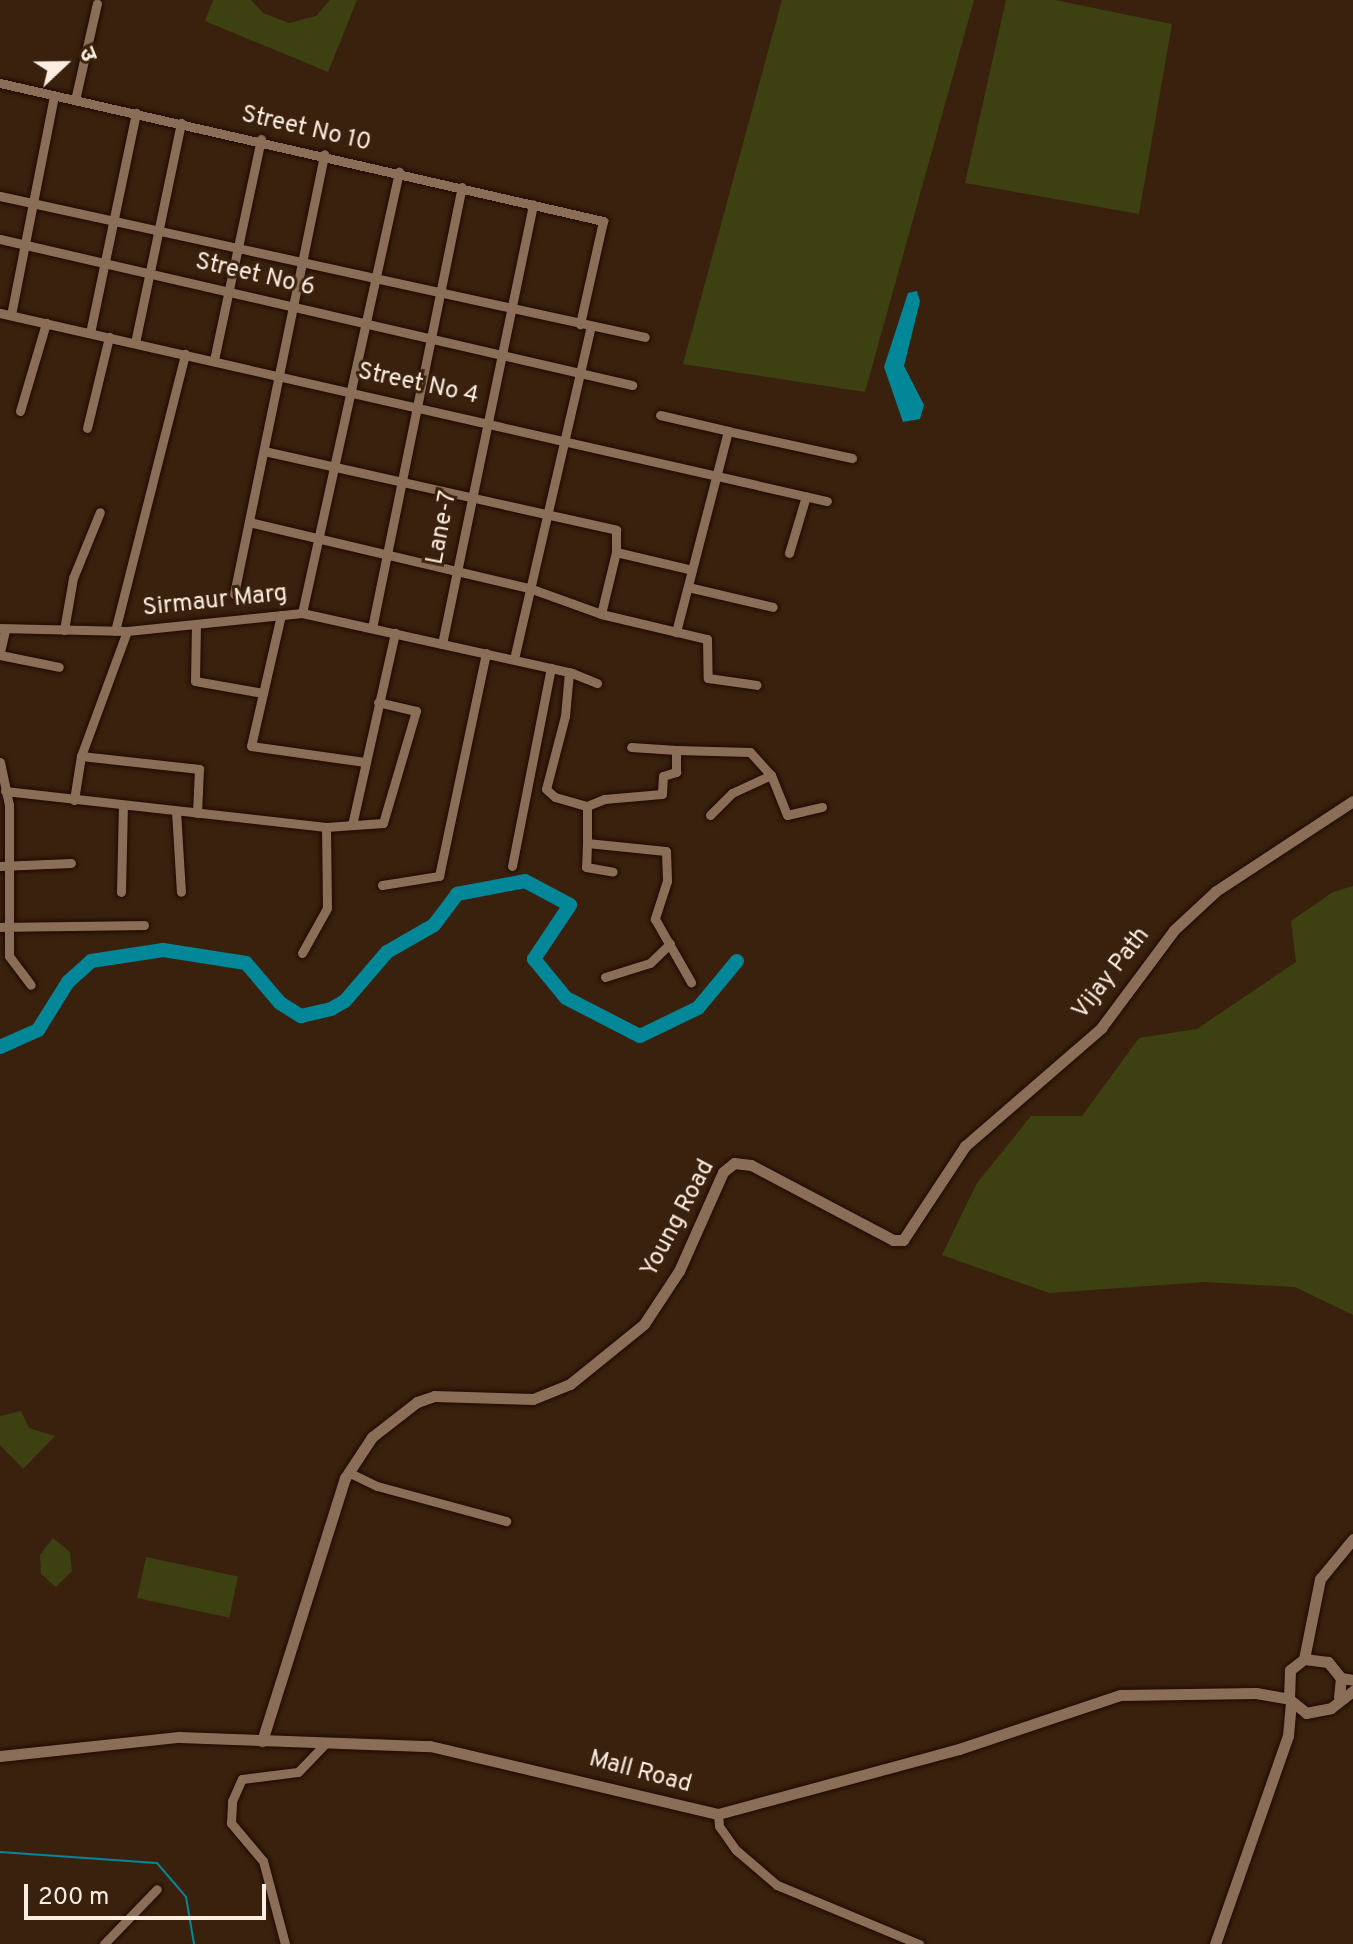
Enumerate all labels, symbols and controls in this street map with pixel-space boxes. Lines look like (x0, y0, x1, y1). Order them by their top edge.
north arrow (24, 24, 104, 104)
text: उ (72, 44, 102, 66)
street label: Street No 10 (238, 101, 374, 159)
street label: Street No 6 (192, 248, 318, 304)
street label: Street No 4 (355, 358, 481, 412)
street label: Lane-7 (422, 489, 464, 567)
street label: Sirmaur Marg (141, 580, 289, 624)
street label: Vijay Path (1067, 922, 1157, 1026)
street label: Young Road (636, 1155, 722, 1283)
street label: Mall Road (586, 1746, 694, 1800)
scale bar (28, 1868, 270, 1918)
text: 200 m (38, 1883, 109, 1913)

